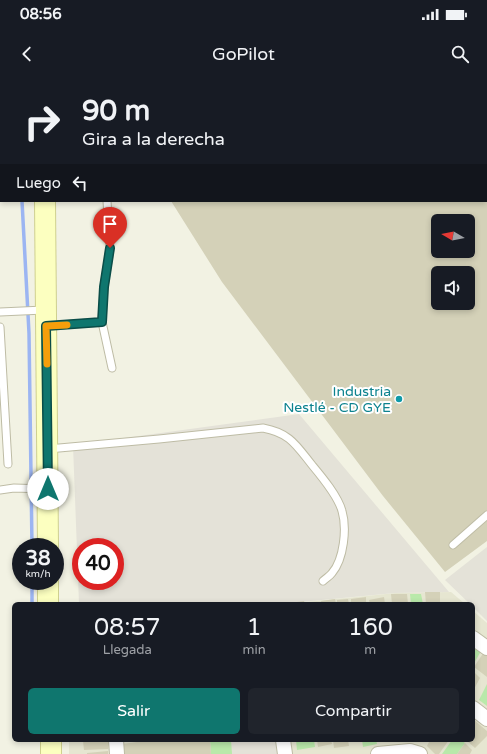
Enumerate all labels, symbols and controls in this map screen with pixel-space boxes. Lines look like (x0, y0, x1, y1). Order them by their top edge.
text: 08:56 (20, 5, 62, 23)
icon: back (16, 43, 38, 65)
text: GoPilot (212, 43, 275, 65)
icon: search (449, 43, 471, 65)
text: 90 m (82, 94, 150, 128)
icon: right (16, 96, 68, 148)
text: Gira a la derecha (82, 128, 225, 150)
icon: left (69, 172, 91, 194)
text: Luego (16, 174, 61, 192)
pin (93, 207, 127, 248)
icon: arrive (99, 213, 121, 235)
north arrow (431, 214, 475, 258)
map controls (431, 214, 475, 310)
button: sound (431, 266, 475, 310)
place label: Industria Nestlé - CD GYE (283, 383, 391, 416)
marker: Industria Nestlé - CD GYE (394, 394, 404, 404)
position arrow (27, 468, 69, 510)
speed limit sign: 40 (72, 538, 124, 590)
text: 38 (25, 547, 51, 571)
text: km/h (25, 568, 51, 580)
text: 08:57 (94, 613, 161, 642)
text: 1 (247, 613, 262, 642)
text: 160 (348, 613, 393, 642)
text: Llegada (103, 642, 152, 658)
text: min (243, 642, 266, 658)
text: m (364, 642, 376, 658)
button: Salir (28, 688, 240, 734)
button: Compartir (248, 688, 459, 734)

